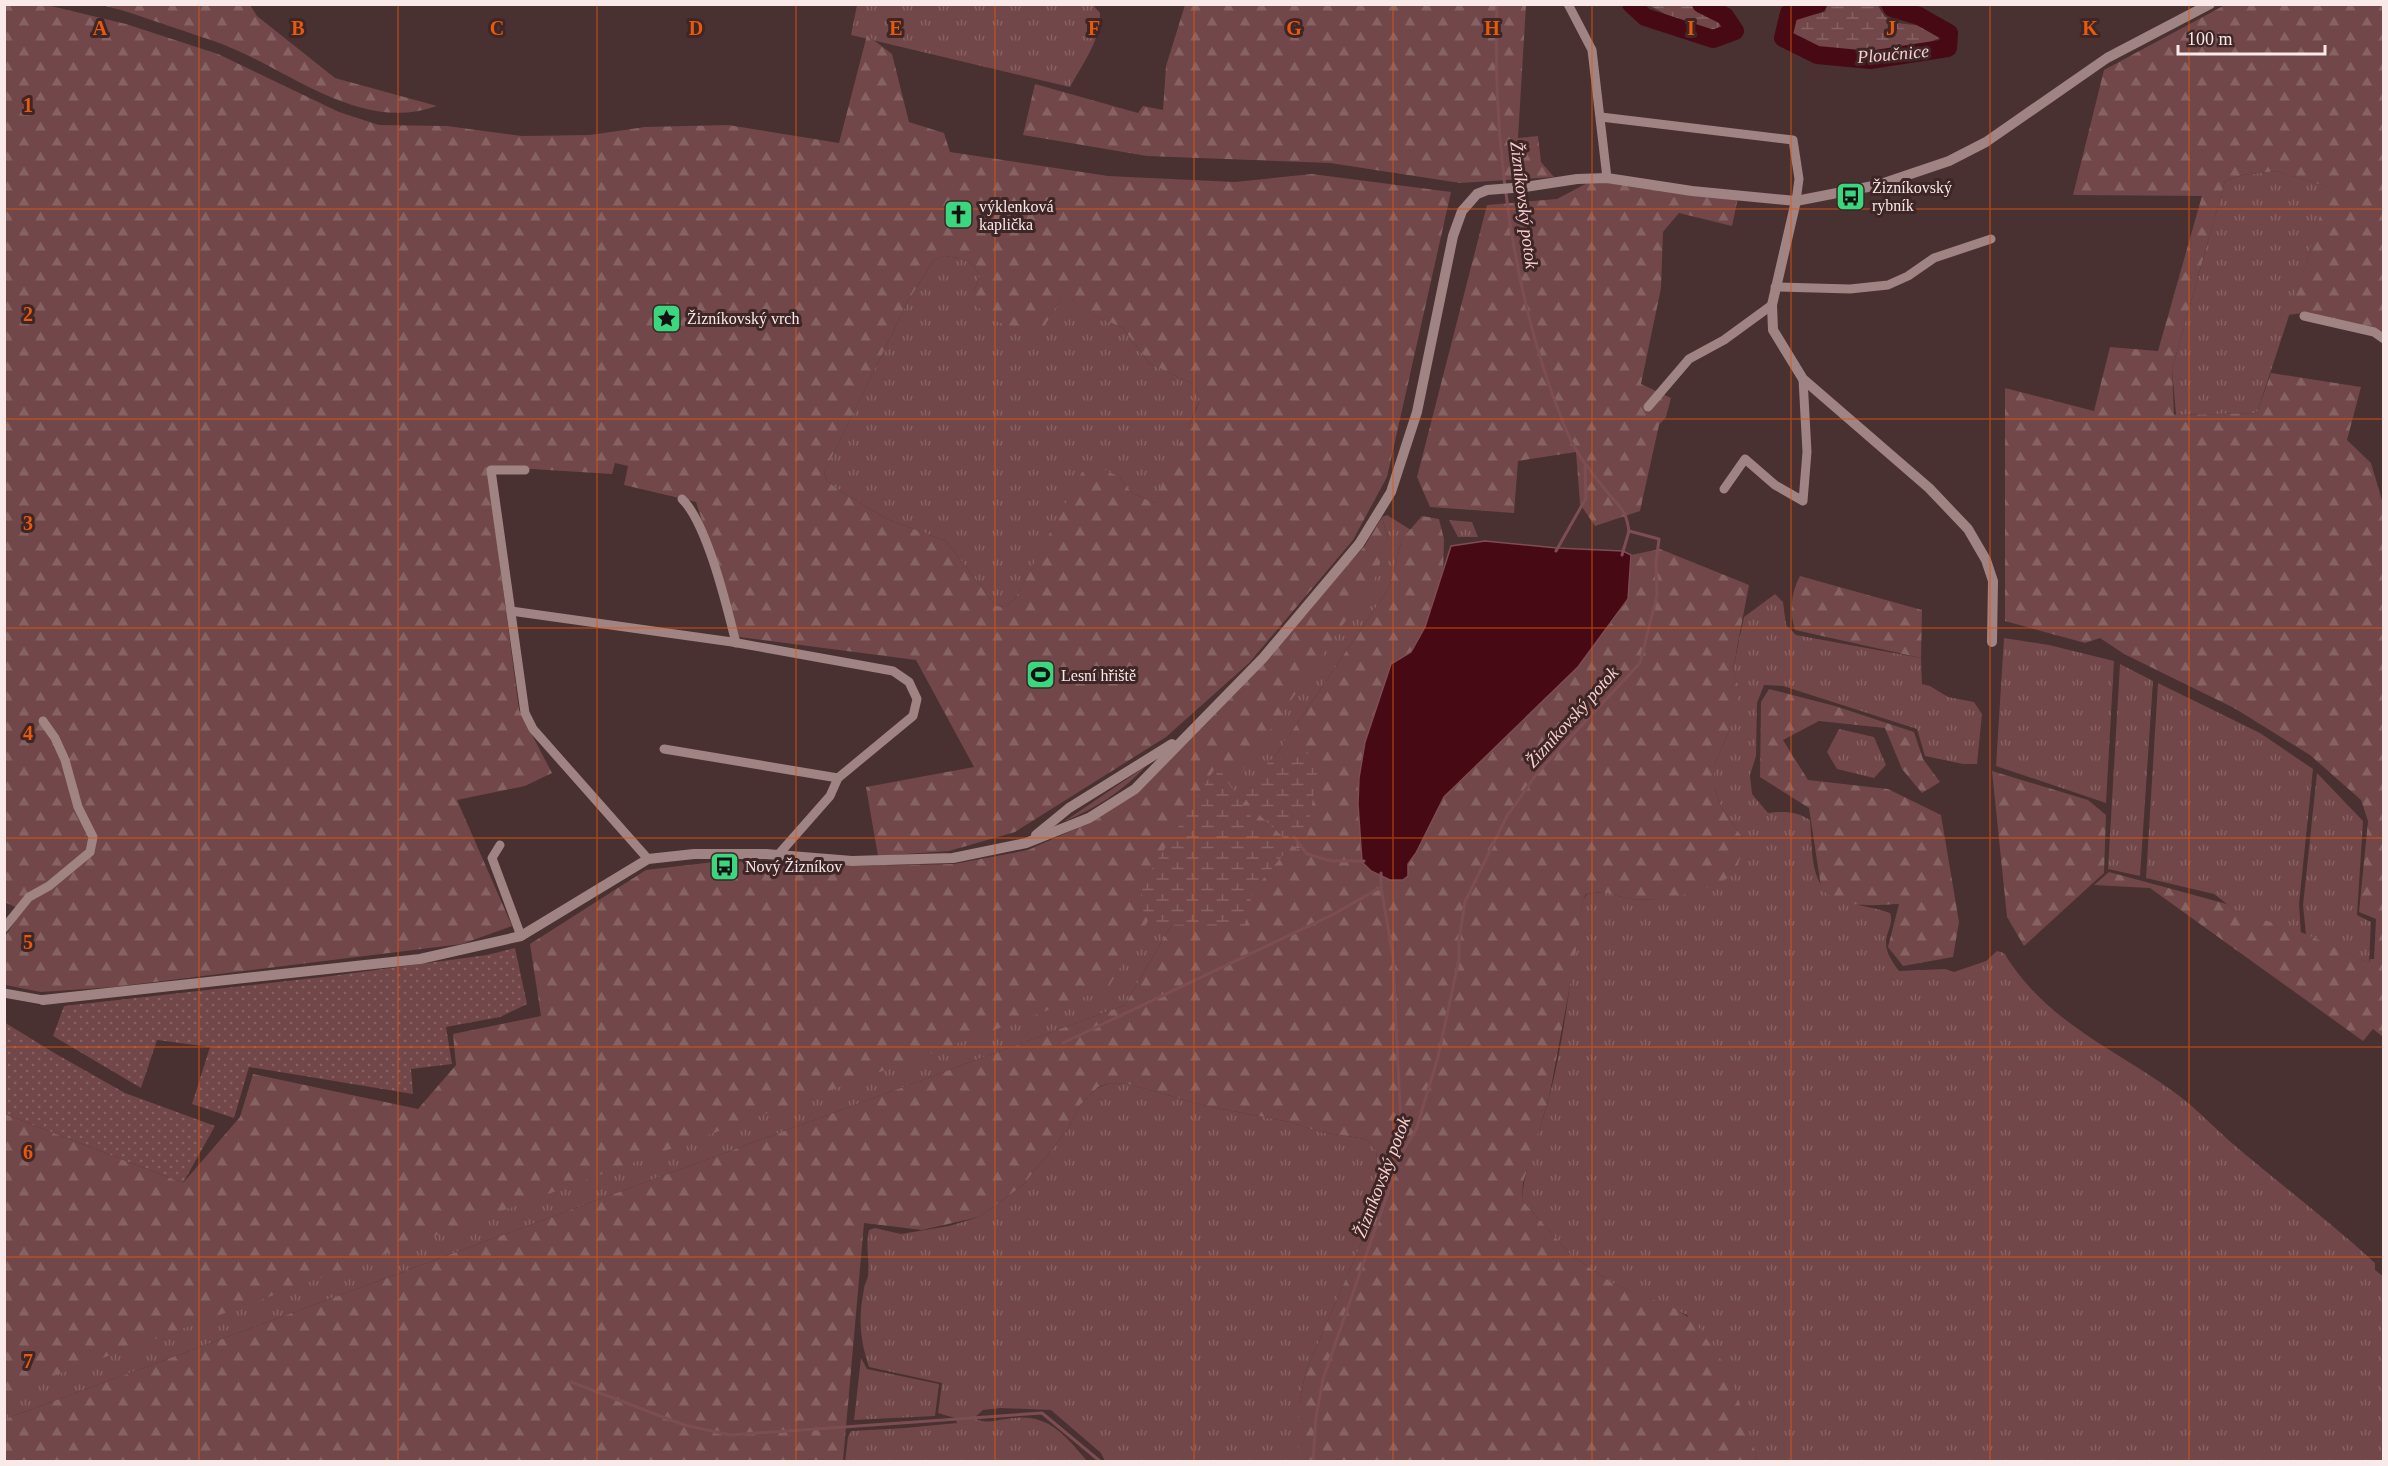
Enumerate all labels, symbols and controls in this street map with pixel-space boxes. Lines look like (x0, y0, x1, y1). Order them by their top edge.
text: A (93, 17, 108, 39)
text: B (291, 17, 305, 39)
text: C (490, 17, 504, 39)
text: D (689, 17, 703, 39)
text: E (889, 17, 903, 39)
text: F (1088, 17, 1100, 39)
text: G (1286, 17, 1302, 39)
text: H (1484, 17, 1500, 39)
text: I (1687, 17, 1695, 39)
text: J (1886, 17, 1896, 39)
text: K (2082, 17, 2098, 39)
scale bar (2178, 18, 2325, 56)
text: 100 m (2187, 29, 2233, 49)
water label: Ploučnice (1855, 41, 1930, 67)
text: 1 (23, 94, 33, 116)
water label: Žizníkovský potok (1506, 140, 1543, 271)
place label: Žizníkovský rybník (1872, 178, 1952, 215)
bus stop icon: Žizníkovský rybník (1835, 180, 1867, 212)
place label: výklenková kaplička (979, 198, 1054, 234)
church icon: výklenková kaplička (942, 199, 974, 231)
place icon: Žizníkovský vrch (650, 302, 682, 334)
text: 2 (23, 303, 33, 325)
place label: Žizníkovský vrch (687, 309, 799, 328)
text: 3 (23, 512, 33, 534)
sports icon: Lesní hřiště (1024, 659, 1056, 691)
water label: Žizníkovský potok (1521, 661, 1623, 771)
place label: Lesní hřiště (1061, 667, 1136, 684)
text: 4 (23, 722, 33, 744)
bus stop icon: Nový Žizníkov (708, 850, 740, 882)
place label: Nový Žizníkov (745, 857, 842, 876)
text: 5 (23, 931, 33, 953)
water label: Žizníkovský potok (1349, 1112, 1415, 1241)
text: 6 (23, 1141, 33, 1163)
text: 7 (23, 1350, 33, 1372)

